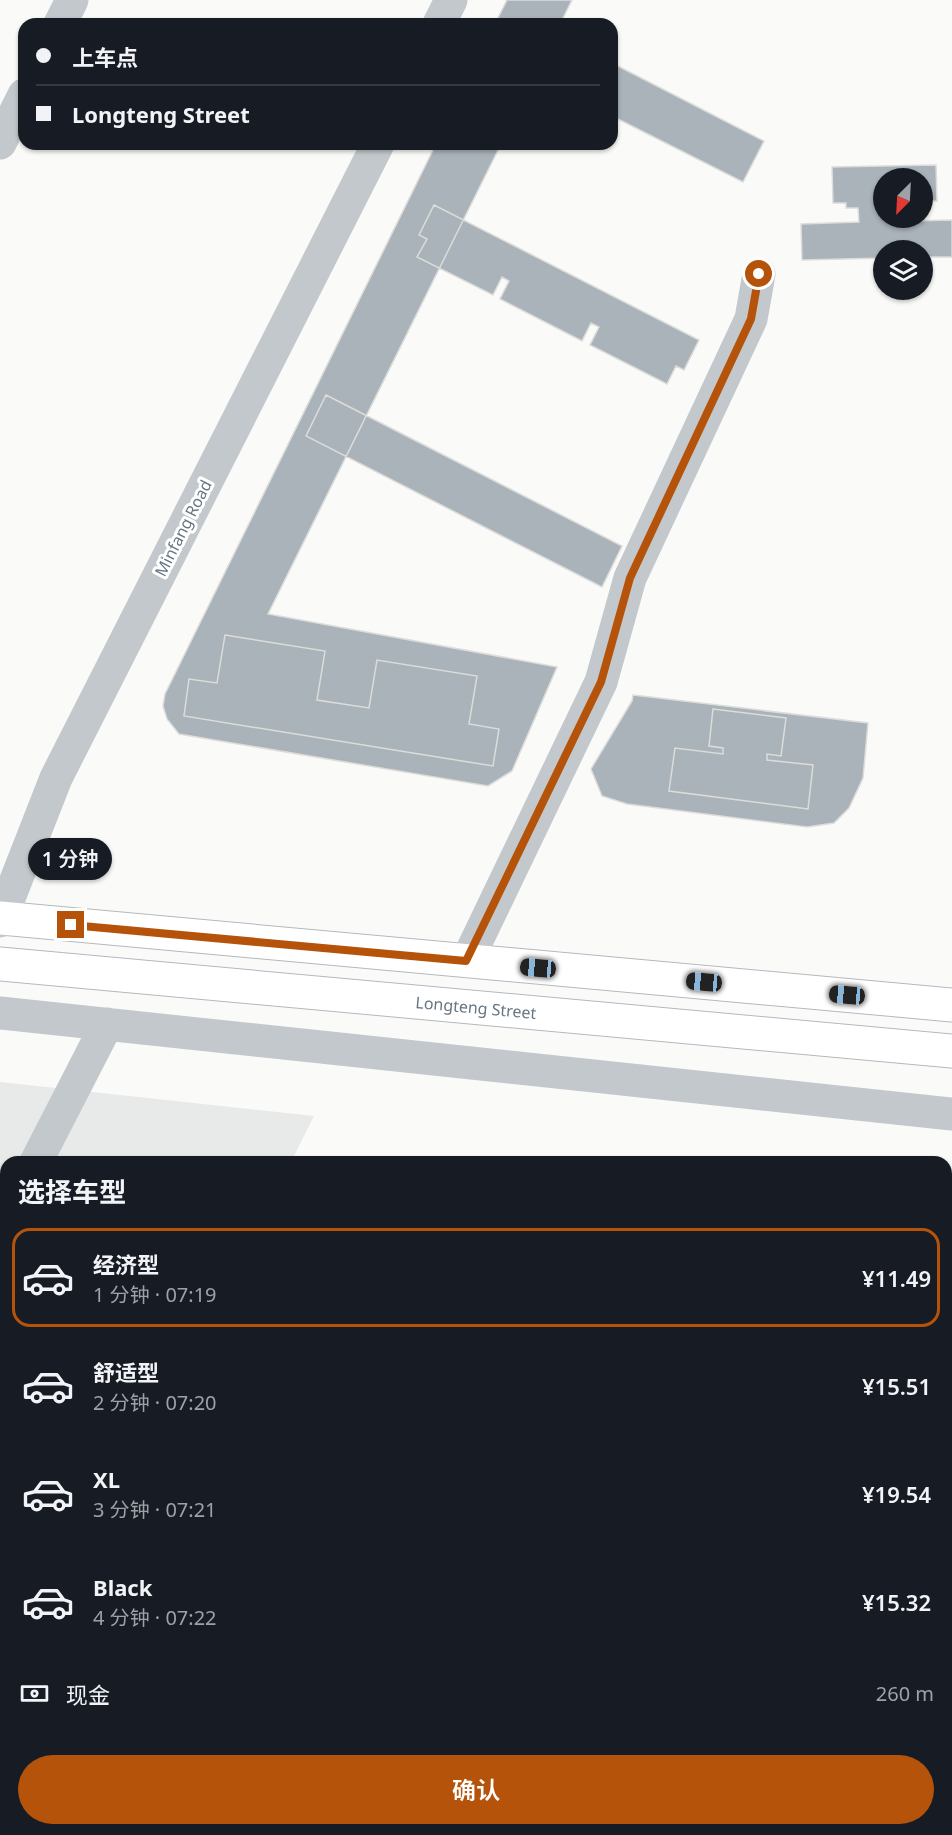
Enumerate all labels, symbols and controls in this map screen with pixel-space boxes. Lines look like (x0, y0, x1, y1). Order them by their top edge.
text: 上车点 (72, 42, 138, 72)
text: Longteng Street (72, 99, 250, 129)
north arrow (873, 168, 933, 228)
map controls (873, 168, 933, 300)
button: layers (873, 240, 933, 300)
route start (745, 260, 772, 287)
street label: Minfang Road (149, 476, 217, 580)
callout: 1 分钟 (29, 838, 113, 880)
text: 1 分钟 (42, 845, 98, 872)
route end (57, 911, 84, 938)
car (519, 957, 557, 979)
car (685, 971, 723, 993)
car (828, 984, 866, 1006)
street label: Longteng Street (415, 991, 538, 1024)
text: 选择车型 (18, 1173, 126, 1210)
text: 经济型 (93, 1249, 159, 1279)
icon: car (21, 1251, 75, 1305)
text: ¥11.49 (862, 1263, 931, 1293)
text: 1 分钟 · 07:19 (93, 1281, 217, 1308)
text: 舒适型 (93, 1357, 159, 1387)
icon: car (21, 1359, 75, 1413)
text: ¥15.51 (862, 1371, 931, 1401)
text: 2 分钟 · 07:20 (93, 1389, 217, 1416)
text: XL (93, 1464, 120, 1494)
icon: car (21, 1467, 75, 1521)
text: ¥19.54 (862, 1479, 931, 1509)
text: 3 分钟 · 07:21 (93, 1496, 217, 1523)
text: Black (93, 1572, 152, 1602)
icon: car (21, 1575, 75, 1629)
text: ¥15.32 (862, 1587, 931, 1617)
text: 4 分钟 · 07:22 (93, 1604, 217, 1631)
icon: cash (18, 1677, 51, 1710)
text: 现金 (66, 1679, 110, 1709)
text: 260 m (876, 1680, 934, 1707)
button: 确认 (18, 1755, 934, 1824)

